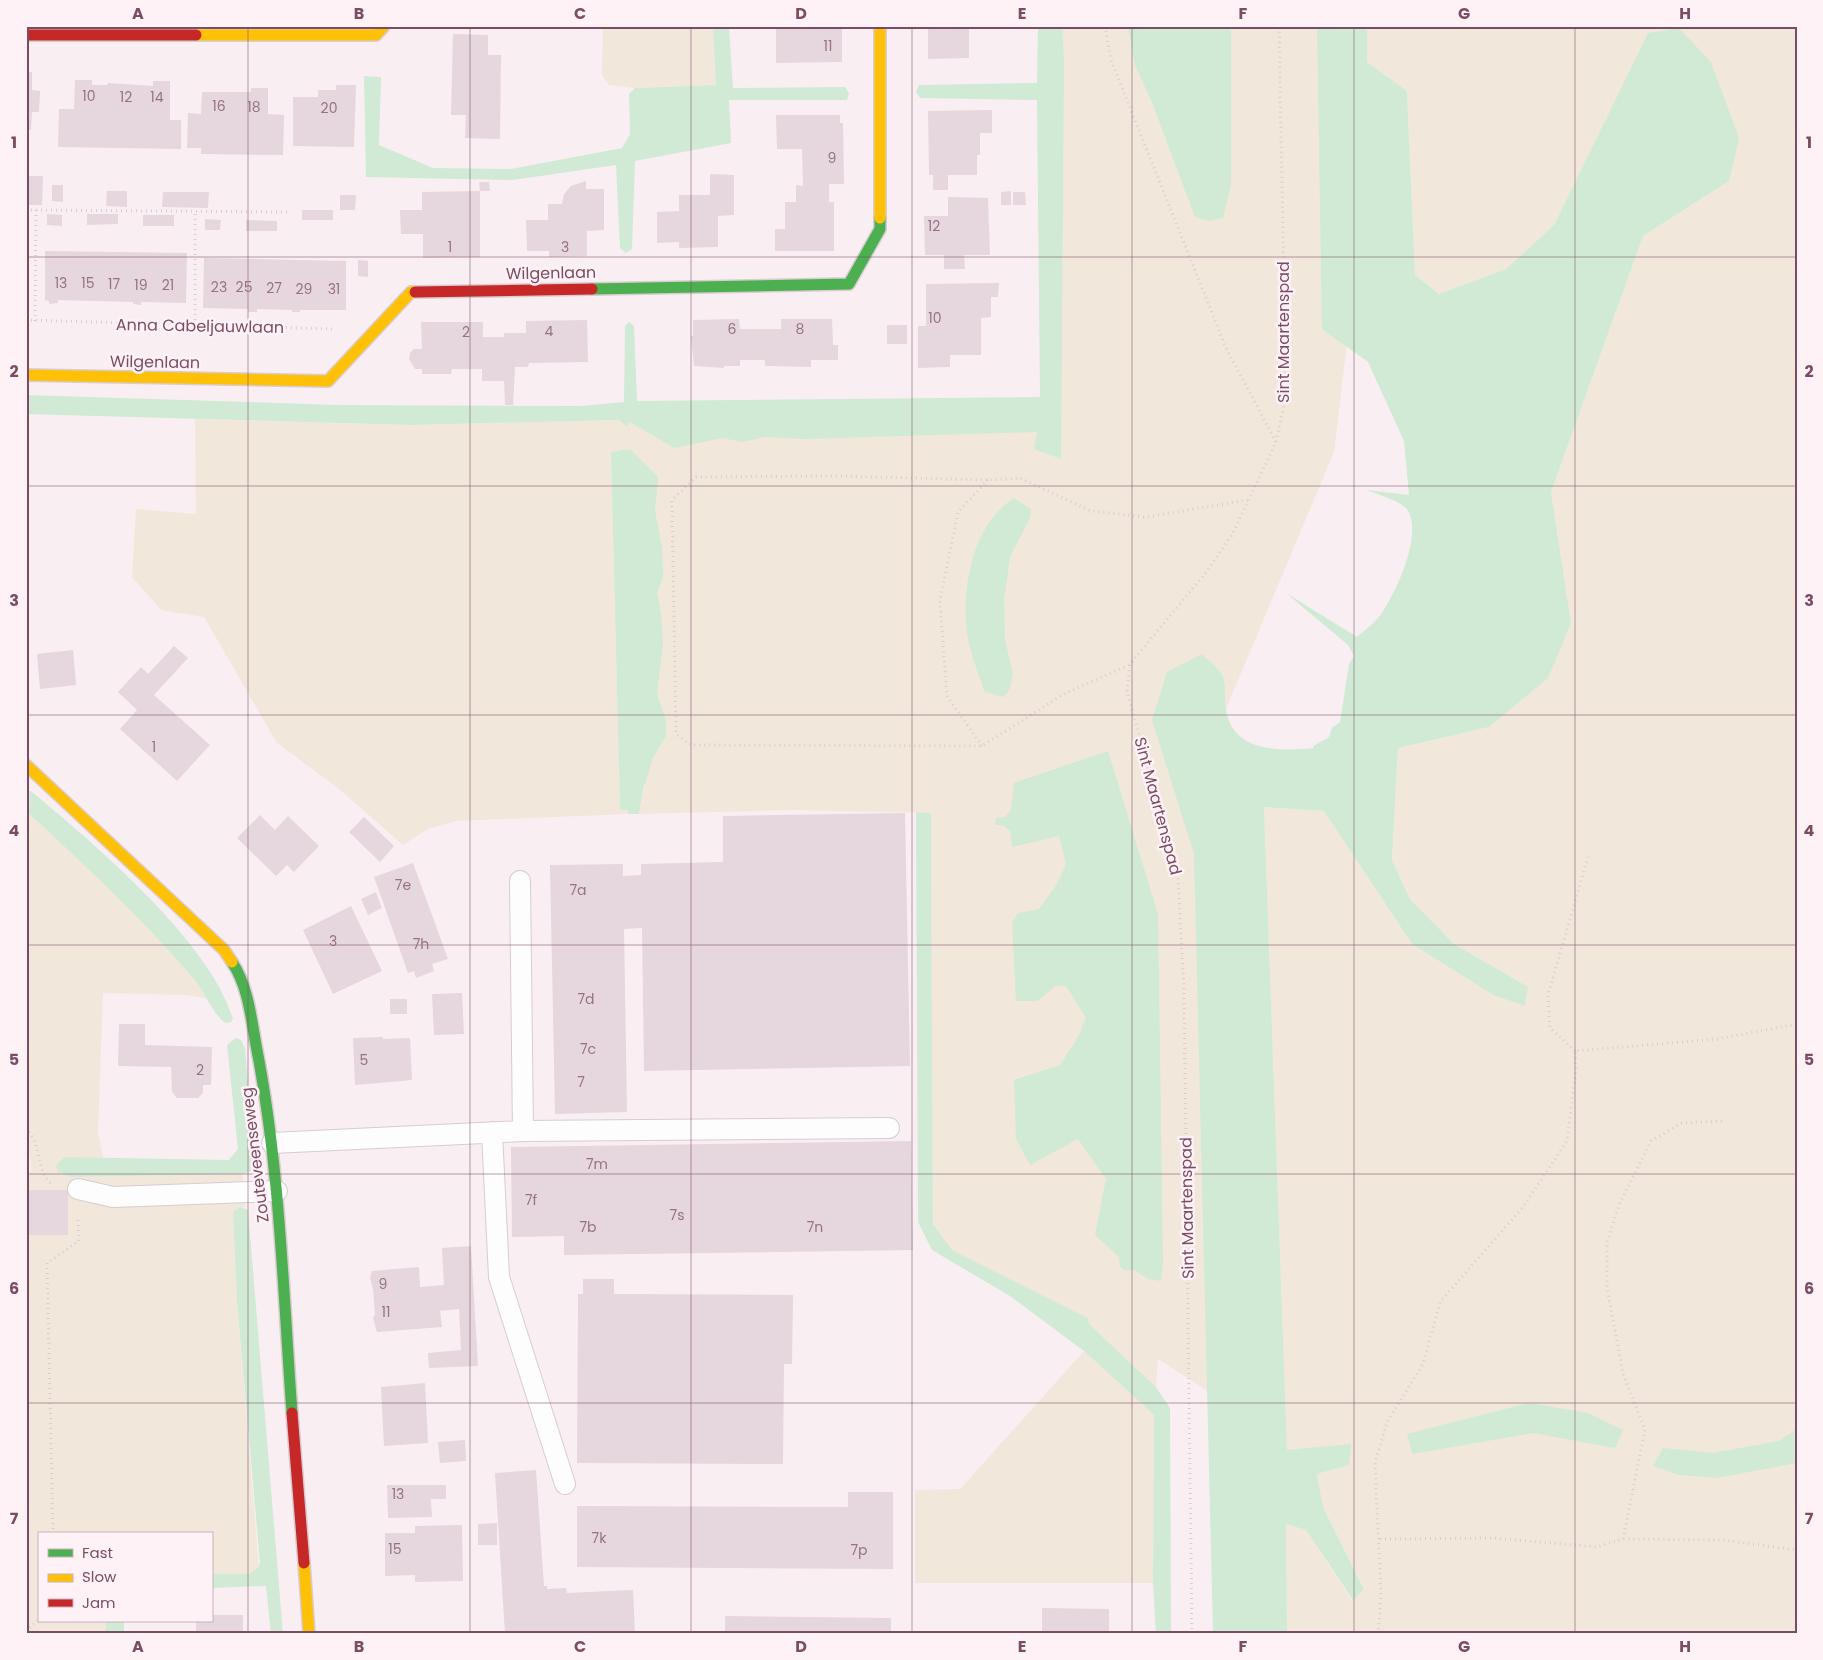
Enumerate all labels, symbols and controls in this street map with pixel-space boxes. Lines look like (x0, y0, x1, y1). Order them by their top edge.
text: A (132, 2, 144, 25)
text: B (354, 2, 364, 25)
text: C (574, 2, 586, 25)
text: D (795, 2, 807, 25)
text: E (1018, 2, 1026, 25)
text: F (1239, 2, 1248, 25)
text: G (1458, 2, 1470, 25)
text: H (1679, 2, 1691, 25)
house number: 11 (824, 36, 832, 56)
house number: 10 (82, 86, 96, 106)
house number: 12 (120, 87, 132, 107)
house number: 14 (150, 87, 164, 107)
house number: 16 (212, 96, 226, 116)
house number: 18 (247, 97, 261, 117)
house number: 20 (321, 98, 337, 118)
text: 1 (11, 131, 17, 154)
text: 1 (1806, 131, 1812, 154)
house number: 9 (828, 148, 836, 168)
house number: 12 (928, 216, 940, 236)
house number: 1 (448, 237, 452, 257)
house number: 3 (561, 237, 569, 257)
street label: Wilgenlaan (506, 261, 596, 285)
street label: Sint Maartenspad (1272, 261, 1295, 403)
house number: 13 (55, 273, 67, 293)
house number: 15 (81, 273, 95, 293)
house number: 17 (108, 274, 120, 294)
house number: 19 (134, 275, 148, 295)
house number: 21 (162, 275, 174, 295)
house number: 23 (211, 277, 227, 297)
house number: 25 (236, 277, 252, 297)
house number: 27 (266, 278, 282, 298)
house number: 29 (296, 279, 312, 299)
house number: 31 (328, 279, 340, 299)
house number: 10 (928, 308, 942, 328)
street label: Anna Cabeljauwlaan (116, 313, 284, 339)
house number: 6 (728, 319, 737, 339)
house number: 8 (796, 319, 805, 339)
house number: 4 (545, 321, 554, 341)
house number: 2 (462, 322, 470, 342)
street label: Wilgenlaan (110, 350, 200, 374)
text: 2 (9, 360, 19, 383)
text: 2 (1804, 360, 1814, 383)
text: 3 (9, 589, 19, 612)
text: 3 (1804, 589, 1814, 612)
street label: Sint Maartenspad (1129, 735, 1187, 877)
house number: 1 (152, 737, 156, 757)
text: 4 (9, 819, 20, 842)
text: 4 (1804, 819, 1815, 842)
house number: 7e (395, 875, 411, 895)
house number: 7a (569, 880, 587, 900)
house number: 3 (329, 931, 337, 951)
house number: 7h (413, 934, 429, 954)
house number: 7d (577, 989, 595, 1009)
house number: 7c (580, 1039, 596, 1059)
text: 5 (9, 1048, 19, 1071)
text: 5 (1804, 1048, 1814, 1071)
house number: 5 (360, 1050, 368, 1070)
house number: 2 (196, 1060, 204, 1080)
house number: 7 (577, 1072, 585, 1092)
street label: Zouteveenseweg (235, 1086, 275, 1224)
street label: Sint Maartenspad (1174, 1137, 1200, 1279)
house number: 7m (586, 1154, 608, 1174)
house number: 7f (525, 1190, 538, 1210)
house number: 7s (670, 1205, 684, 1225)
house number: 7b (579, 1217, 597, 1237)
house number: 7n (807, 1217, 823, 1237)
house number: 9 (379, 1274, 387, 1294)
text: 6 (9, 1277, 19, 1300)
text: 6 (1804, 1277, 1814, 1300)
house number: 11 (382, 1302, 390, 1322)
house number: 13 (392, 1484, 404, 1504)
text: 7 (10, 1507, 19, 1530)
text: 7 (1805, 1507, 1814, 1530)
house number: 7k (592, 1528, 607, 1548)
legend (38, 1532, 212, 1622)
house number: 15 (388, 1539, 402, 1559)
house number: 7p (850, 1540, 868, 1560)
text: Fast (82, 1542, 113, 1563)
text: Slow (82, 1566, 117, 1587)
text: Jam (82, 1592, 116, 1613)
text: A (132, 1635, 144, 1658)
text: B (354, 1635, 364, 1658)
text: C (574, 1635, 586, 1658)
text: D (795, 1635, 807, 1658)
text: E (1018, 1635, 1026, 1658)
text: F (1239, 1635, 1248, 1658)
text: G (1458, 1635, 1470, 1658)
text: H (1679, 1635, 1691, 1658)

